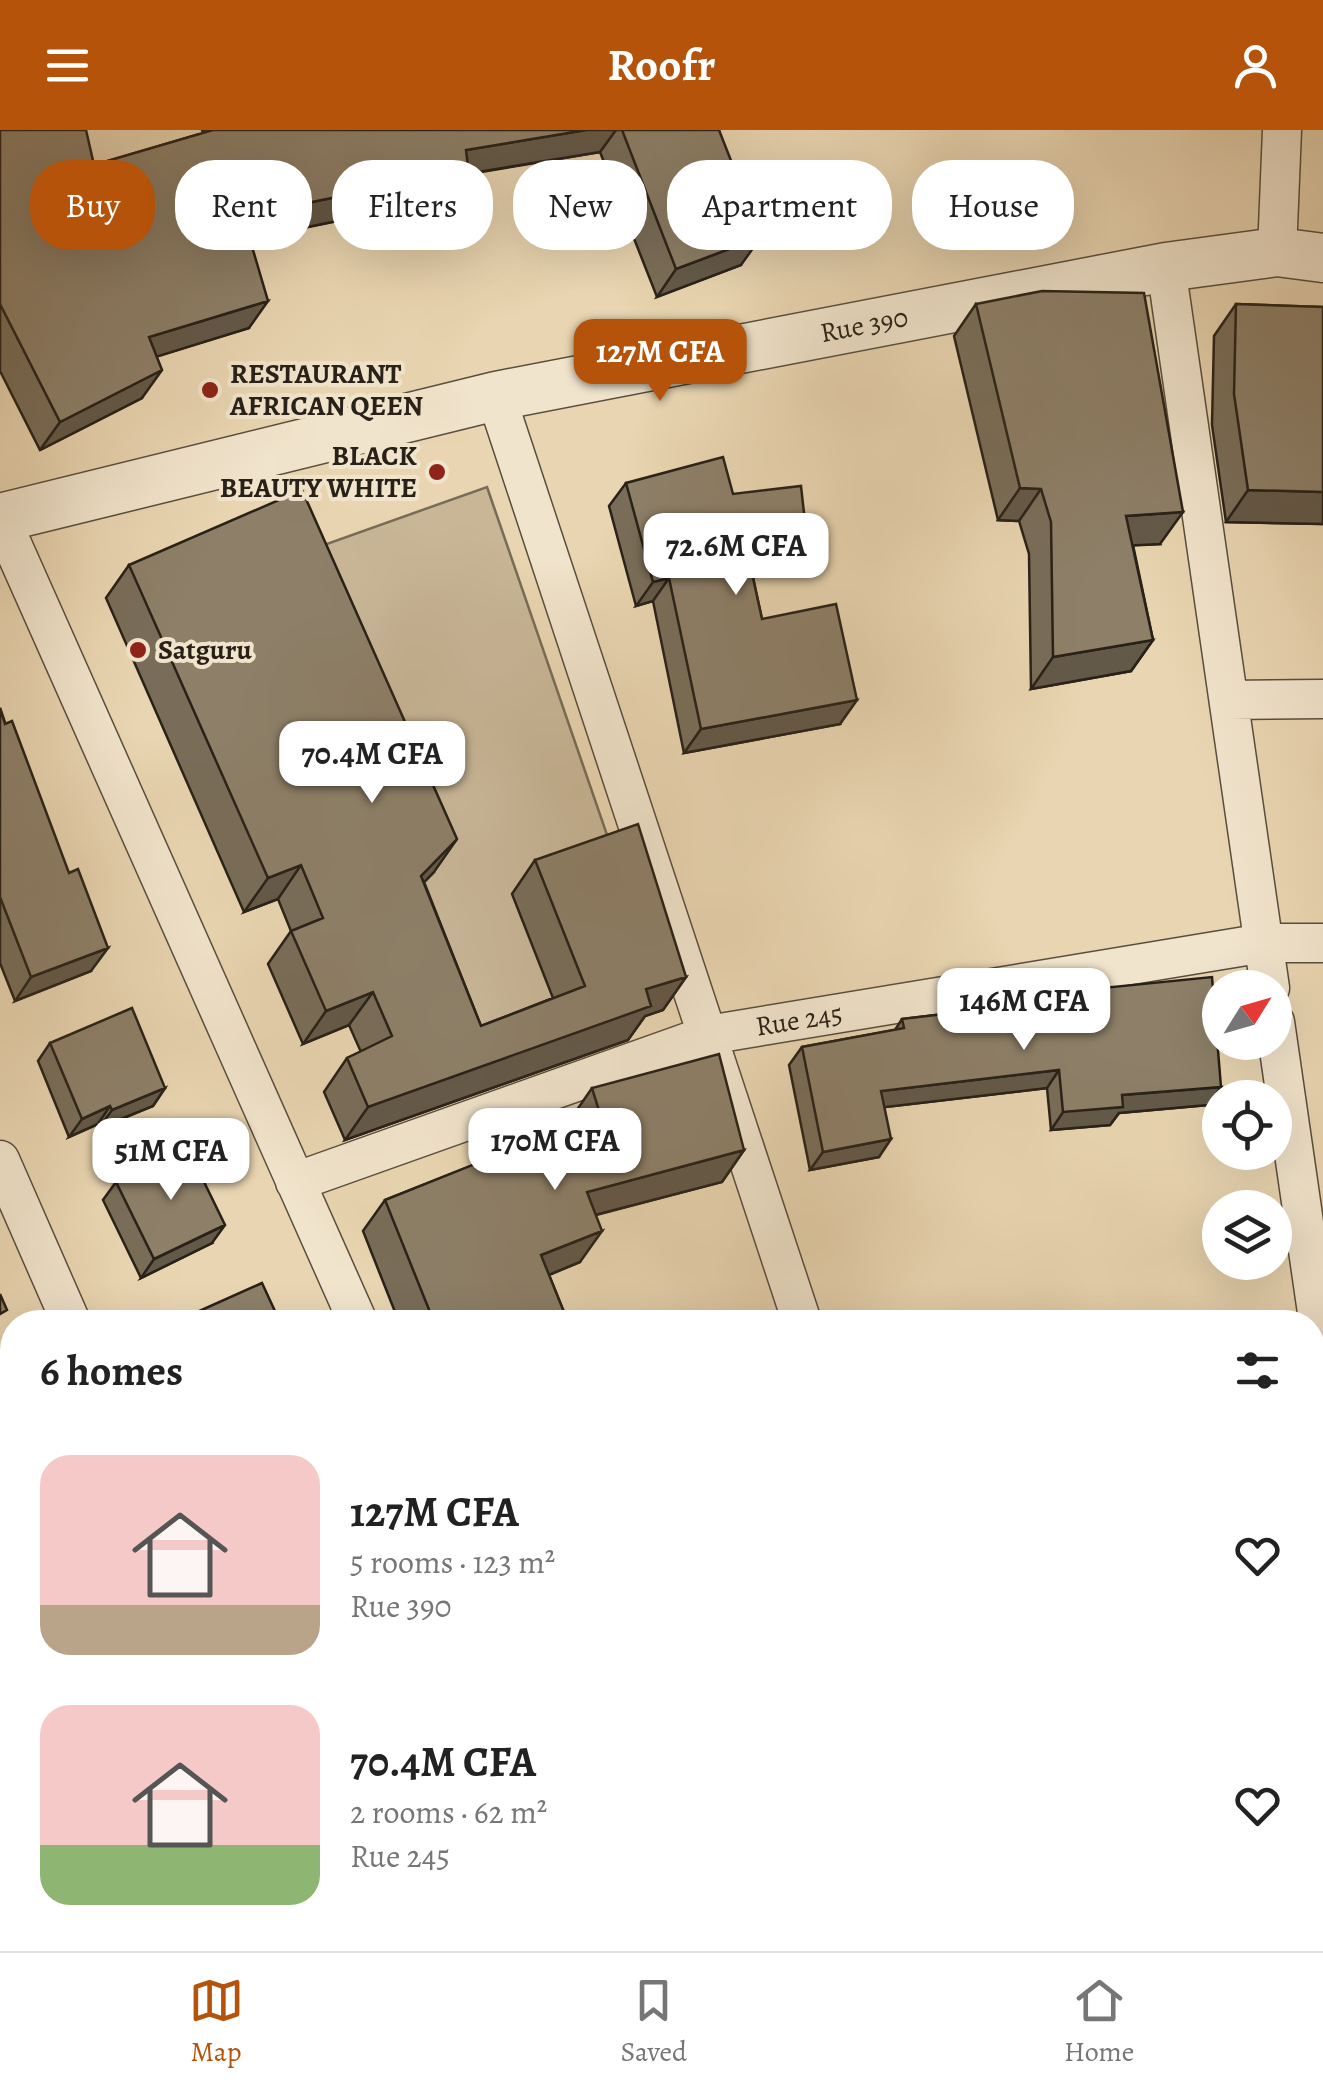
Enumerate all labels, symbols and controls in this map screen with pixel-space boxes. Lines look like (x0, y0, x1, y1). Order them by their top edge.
text: Roofr (608, 34, 715, 96)
icon: menu (40, 38, 95, 93)
icon: person (1228, 38, 1283, 93)
chip: Buy (30, 160, 155, 250)
chip: Rent (175, 160, 312, 250)
chip: Filters (332, 160, 493, 250)
chip: New (513, 160, 647, 250)
chip: Apartment (667, 160, 892, 250)
chip: House (912, 160, 1074, 250)
street label: Rue 390 (817, 298, 911, 352)
pin: 127M CFA (557, 319, 763, 404)
text: 127M CFA (596, 329, 724, 373)
place label: RESTAURANT AFRICAN QEEN (229, 355, 423, 425)
marker: RESTAURANT AFRICAN QEEN (199, 379, 221, 401)
place label: BLACK BEAUTY WHITE (220, 437, 418, 507)
marker: BLACK BEAUTY WHITE (426, 461, 448, 483)
pin: 72.6M CFA (622, 513, 850, 598)
text: 72.6M CFA (666, 523, 806, 567)
place label: Satguru (158, 631, 253, 669)
marker: Satguru (127, 639, 149, 661)
pin: 70.4M CFA (258, 721, 486, 806)
text: 70.4M CFA (301, 731, 443, 775)
pin: 146M CFA (921, 968, 1127, 1053)
north arrow (1202, 970, 1292, 1060)
map controls (1202, 970, 1292, 1280)
text: 146M CFA (959, 978, 1089, 1022)
street label: Rue 245 (753, 994, 845, 1046)
button: locate (1202, 1080, 1292, 1170)
pin: 170M CFA (452, 1108, 658, 1193)
pin: 51M CFA (79, 1118, 263, 1203)
text: 170M CFA (490, 1118, 620, 1162)
text: 51M CFA (114, 1128, 228, 1172)
button: layers (1202, 1190, 1292, 1280)
text: 6 homes (40, 1342, 183, 1399)
icon: filters (1230, 1343, 1285, 1398)
text: 127M CFA (350, 1483, 519, 1540)
icon: home (120, 1495, 240, 1615)
icon: heart (1230, 1528, 1285, 1583)
text: 5 rooms · 123 m² (350, 1540, 555, 1584)
text: Rue 390 (350, 1584, 452, 1628)
text: 70.4M CFA (350, 1733, 536, 1790)
icon: home (120, 1745, 240, 1865)
icon: heart (1230, 1778, 1285, 1833)
text: 2 rooms · 62 m² (350, 1790, 547, 1834)
text: Rue 245 (350, 1834, 450, 1878)
tab: Map (189, 1973, 244, 2071)
tab: Saved (621, 1973, 687, 2071)
tab: Home (1064, 1973, 1134, 2071)

